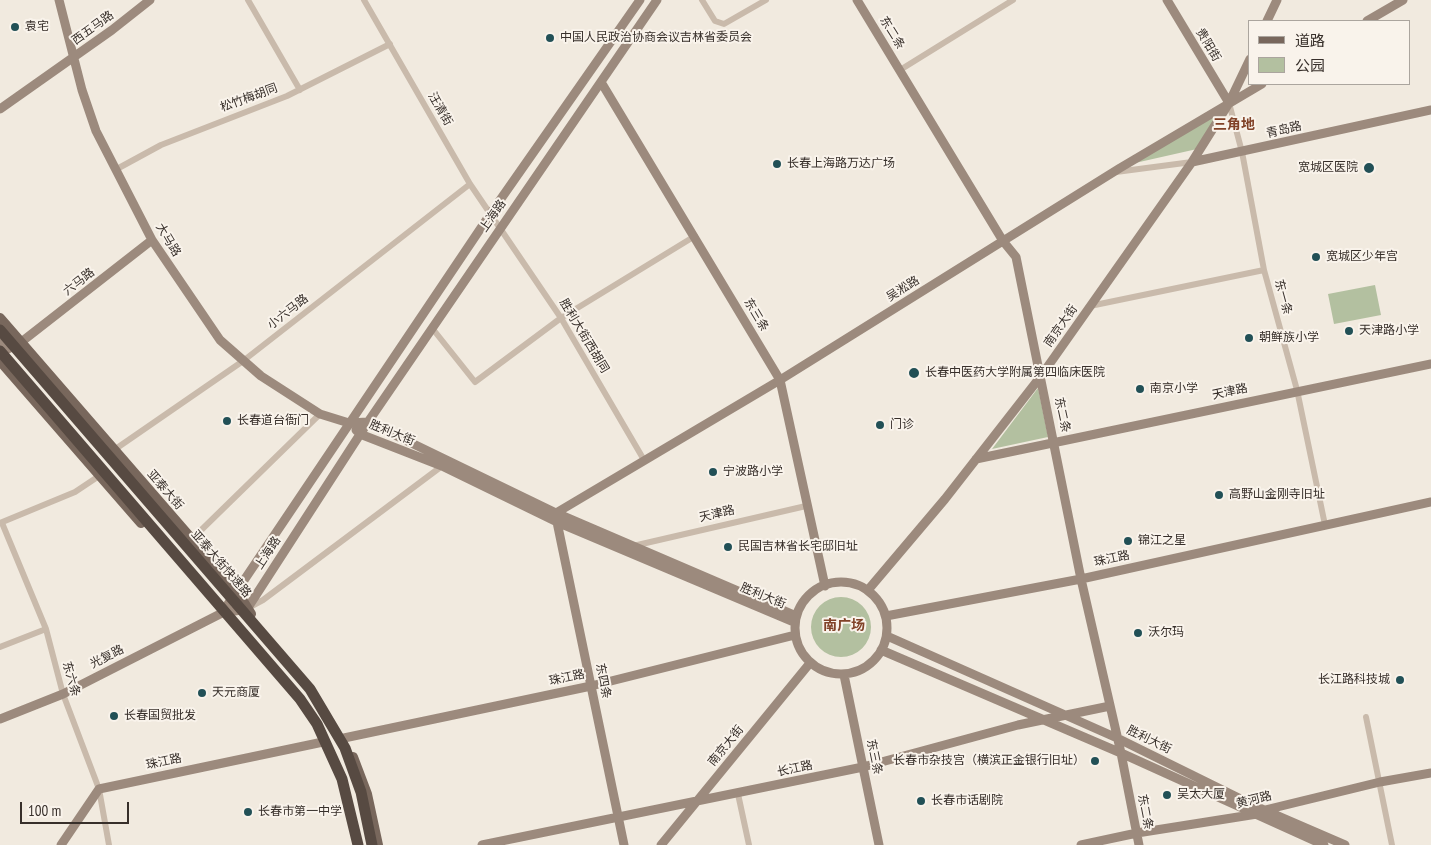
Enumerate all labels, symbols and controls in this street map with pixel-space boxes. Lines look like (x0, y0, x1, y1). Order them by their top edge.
street label: 西五马路 (69, 8, 117, 48)
street label: 东二条 (876, 14, 908, 52)
place label: 袁宅 (25, 20, 49, 34)
legend (1248, 20, 1411, 85)
marker: 袁宅 (9, 21, 21, 33)
street label: 贵阳街 (1193, 26, 1223, 64)
place label: 中国人民政治协商会议吉林省委员会 (560, 31, 752, 45)
text: 道路 (1295, 31, 1325, 50)
marker: 中国人民政治协商会议吉林省委员会 (544, 32, 556, 44)
text: 公园 (1295, 56, 1325, 75)
street label: 松竹梅胡同 (218, 81, 280, 115)
street label: 汪清街 (425, 90, 455, 128)
district label: 三角地 (1213, 117, 1255, 133)
street label: 青岛路 (1265, 119, 1303, 141)
place label: 长春上海路万达广场 (787, 157, 895, 171)
marker: 长春上海路万达广场 (771, 158, 783, 170)
place label: 宽城区医院 (1298, 161, 1358, 175)
marker: 宽城区医院 (1362, 161, 1376, 175)
street label: 上海路 (477, 197, 509, 235)
street label: 大马路 (153, 221, 183, 259)
place label: 宽城区少年宫 (1326, 250, 1398, 264)
marker: 宽城区少年宫 (1310, 251, 1322, 263)
street label: 六马路 (60, 265, 98, 299)
street label: 吴淞路 (884, 273, 922, 305)
street label: 东一条 (1271, 278, 1295, 316)
street label: 小六马路 (265, 292, 311, 332)
street label: 胜利大街西胡同 (556, 296, 612, 376)
street label: 东三条 (741, 296, 771, 334)
street label: 南京大街 (1041, 302, 1081, 350)
place label: 天津路小学 (1359, 324, 1419, 338)
marker: 天津路小学 (1343, 325, 1355, 337)
place label: 朝鲜族小学 (1259, 331, 1319, 345)
marker: 朝鲜族小学 (1243, 332, 1255, 344)
marker: 长春中医药大学附属第四临床医院 (907, 366, 921, 380)
place label: 长春中医药大学附属第四临床医院 (925, 366, 1105, 380)
street label: 天津路 (1211, 381, 1249, 403)
place label: 南京小学 (1150, 382, 1198, 396)
marker: 南京小学 (1134, 383, 1146, 395)
street label: 东二条 (1051, 396, 1073, 434)
place label: 长春道台衙门 (237, 414, 309, 428)
marker: 长春道台衙门 (221, 415, 233, 427)
street label: 胜利大街 (367, 417, 417, 449)
place label: 门诊 (890, 418, 914, 432)
marker: 门诊 (874, 419, 886, 431)
place label: 宁波路小学 (723, 465, 783, 479)
marker: 宁波路小学 (707, 466, 719, 478)
street label: 亚泰大街 (144, 467, 186, 513)
place label: 高野山金刚寺旧址 (1229, 488, 1325, 502)
marker: 高野山金刚寺旧址 (1213, 489, 1225, 501)
street label: 天津路 (698, 503, 736, 525)
street label: 亚泰大街快速路 (188, 528, 254, 600)
street label: 上海路 (252, 534, 284, 572)
place label: 锦江之星 (1138, 534, 1186, 548)
marker: 锦江之星 (1122, 535, 1134, 547)
place label: 民国吉林省长宅邸旧址 (738, 540, 858, 554)
marker: 民国吉林省长宅邸旧址 (722, 541, 734, 553)
street label: 珠江路 (1093, 548, 1131, 570)
street label: 胜利大街 (738, 580, 788, 612)
district label: 南广场 (823, 618, 865, 634)
place label: 沃尔玛 (1148, 626, 1184, 640)
marker: 沃尔玛 (1132, 627, 1144, 639)
street label: 光复路 (88, 642, 126, 672)
street label: 东六条 (59, 660, 83, 698)
street label: 东四条 (592, 662, 614, 700)
street label: 珠江路 (548, 667, 586, 689)
place label: 长江路科技城 (1318, 673, 1390, 687)
marker: 长江路科技城 (1394, 674, 1406, 686)
place label: 天元商厦 (212, 686, 260, 700)
marker: 天元商厦 (196, 687, 208, 699)
place label: 长春国贸批发 (124, 709, 196, 723)
marker: 长春国贸批发 (108, 710, 120, 722)
street label: 南京大街 (705, 723, 747, 769)
street label: 胜利大街 (1124, 723, 1174, 757)
street label: 东三条 (863, 738, 885, 776)
street label: 珠江路 (145, 751, 183, 773)
place label: 长春市杂技宫（横滨正金银行旧址） (893, 754, 1085, 768)
marker: 长春市杂技宫（横滨正金银行旧址） (1089, 755, 1101, 767)
street label: 长江路 (776, 758, 814, 780)
place label: 吴太大厦 (1177, 788, 1225, 802)
marker: 吴太大厦 (1161, 789, 1173, 801)
street label: 黄河路 (1235, 789, 1273, 811)
scale bar (22, 792, 131, 824)
street label: 东二条 (1134, 793, 1156, 831)
place label: 长春市话剧院 (931, 794, 1003, 808)
marker: 长春市话剧院 (915, 795, 927, 807)
text: 100 m (28, 801, 61, 820)
place label: 长春市第一中学 (258, 805, 342, 819)
marker: 长春市第一中学 (242, 806, 254, 818)

